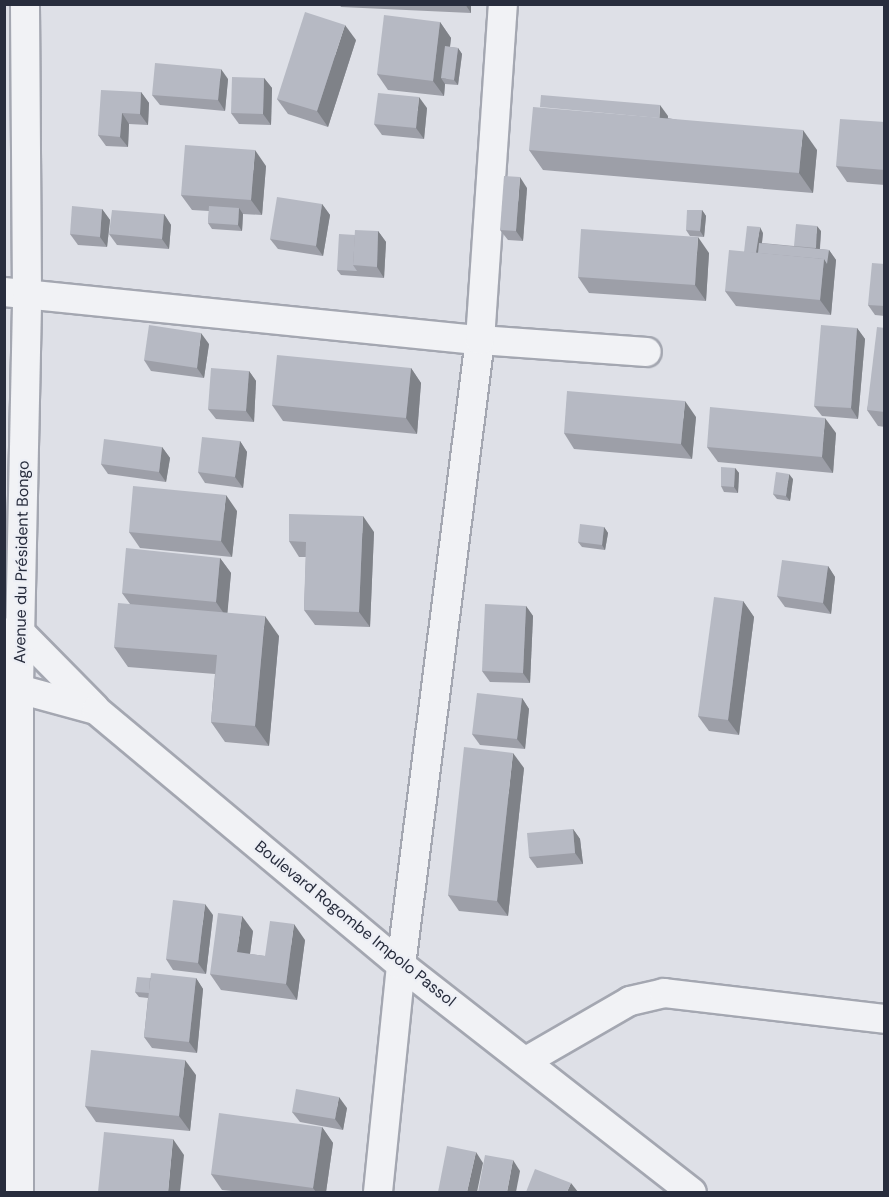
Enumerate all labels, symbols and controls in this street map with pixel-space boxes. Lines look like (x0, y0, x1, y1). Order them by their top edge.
street label: Avenue du Président Bongo (11, 460, 33, 664)
street label: Boulevard Rogombe Impolo Passol (251, 837, 459, 1011)

